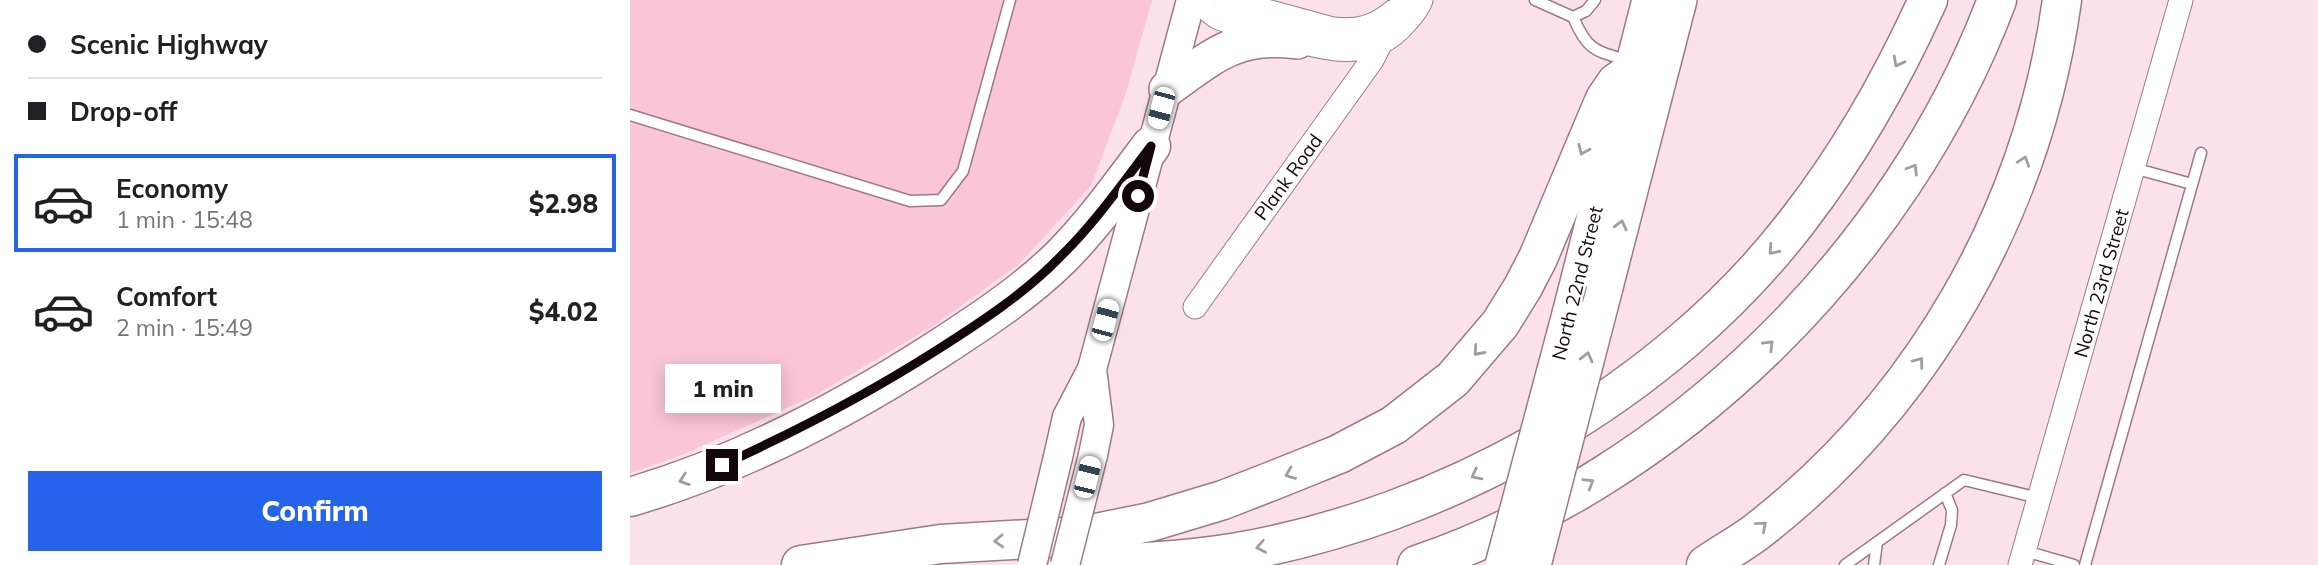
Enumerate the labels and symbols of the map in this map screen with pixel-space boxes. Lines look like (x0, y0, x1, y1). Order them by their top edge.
one-way arrow (1893, 54, 1907, 67)
car (1146, 85, 1177, 131)
street label: Plank Road (1249, 129, 1327, 225)
one-way arrow (1577, 143, 1591, 155)
one-way arrow (2016, 156, 2031, 168)
one-way arrow (1904, 163, 1917, 176)
route start (1122, 180, 1154, 212)
street label: North 22nd Street (1546, 203, 1608, 363)
street label: North 23rd Street (2068, 206, 2134, 360)
one-way arrow (1613, 219, 1627, 231)
one-way arrow (1768, 242, 1781, 255)
car (1090, 297, 1121, 343)
one-way arrow (1761, 340, 1774, 353)
one-way arrow (1474, 343, 1487, 356)
one-way arrow (1579, 351, 1593, 363)
one-way arrow (1910, 357, 1923, 370)
callout: 1 min (664, 364, 780, 412)
route end (706, 449, 738, 481)
car (1072, 454, 1103, 500)
one-way arrow (1285, 465, 1297, 479)
one-way arrow (1471, 467, 1483, 481)
one-way arrow (679, 472, 691, 486)
one-way arrow (1582, 478, 1595, 491)
one-way arrow (1754, 522, 1767, 534)
one-way arrow (993, 534, 1004, 549)
one-way arrow (1255, 539, 1267, 554)

